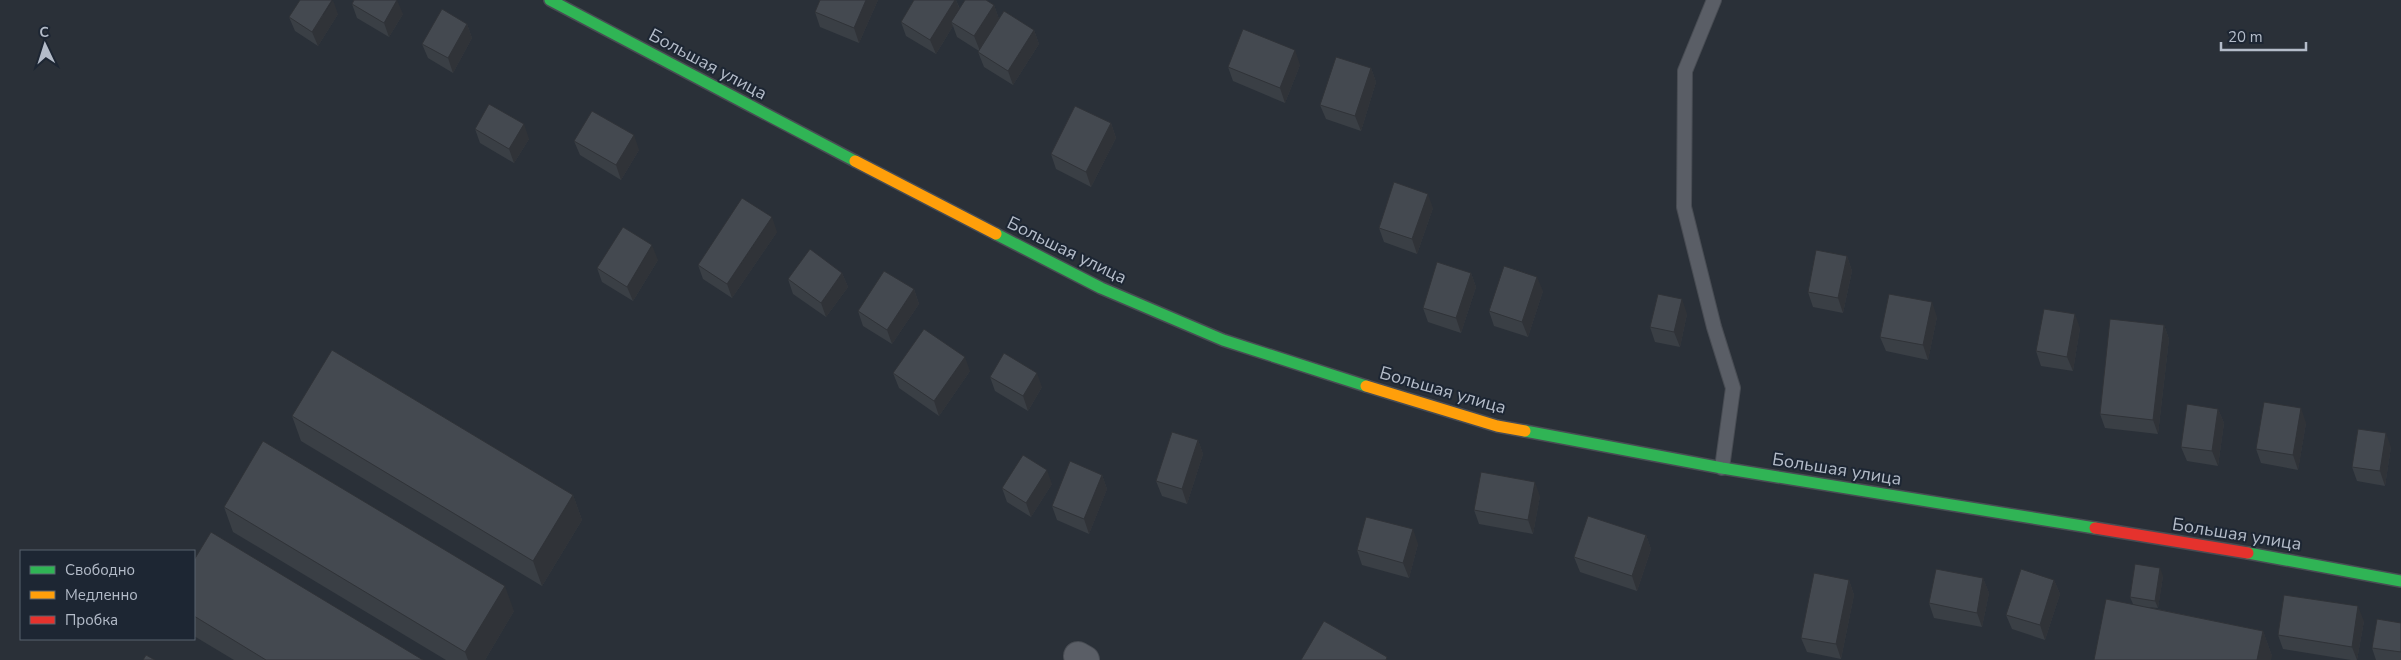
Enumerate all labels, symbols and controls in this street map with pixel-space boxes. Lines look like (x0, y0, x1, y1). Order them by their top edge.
north arrow (20, 20, 70, 70)
scale bar (2221, 20, 2306, 52)
text: С (39, 23, 50, 42)
street label: Большая улица (645, 23, 771, 105)
text: 20 m (2228, 27, 2263, 47)
street label: Большая улица (1003, 211, 1131, 289)
street label: Большая улица (1377, 360, 1509, 420)
street label: Большая улица (1771, 447, 1903, 491)
street label: Большая улица (2171, 512, 2303, 556)
legend (20, 550, 195, 640)
text: Свободно (65, 560, 135, 580)
text: Медленно (65, 585, 138, 605)
text: Пробка (65, 610, 118, 630)

